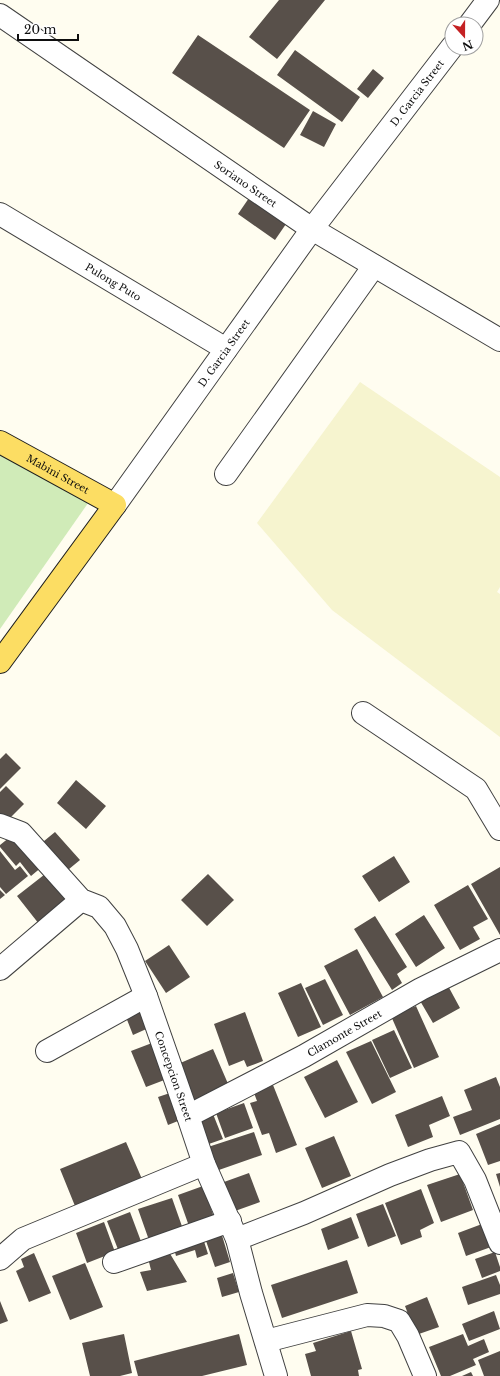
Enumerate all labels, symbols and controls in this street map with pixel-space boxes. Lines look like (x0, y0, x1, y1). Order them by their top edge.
scale bar (18, 16, 78, 42)
north arrow (444, 16, 484, 56)
text: 20 m (24, 22, 56, 37)
text: N (460, 37, 475, 54)
street label: D. Garcia Street (388, 57, 447, 129)
street label: Soriano Street (212, 158, 279, 210)
street label: Pulong Puto (83, 260, 144, 304)
street label: D. Garcia Street (195, 316, 253, 390)
street label: Mabini Street (24, 452, 92, 497)
street label: Clamonte Street (305, 1007, 384, 1060)
street label: Concepcion Street (152, 1029, 195, 1123)

